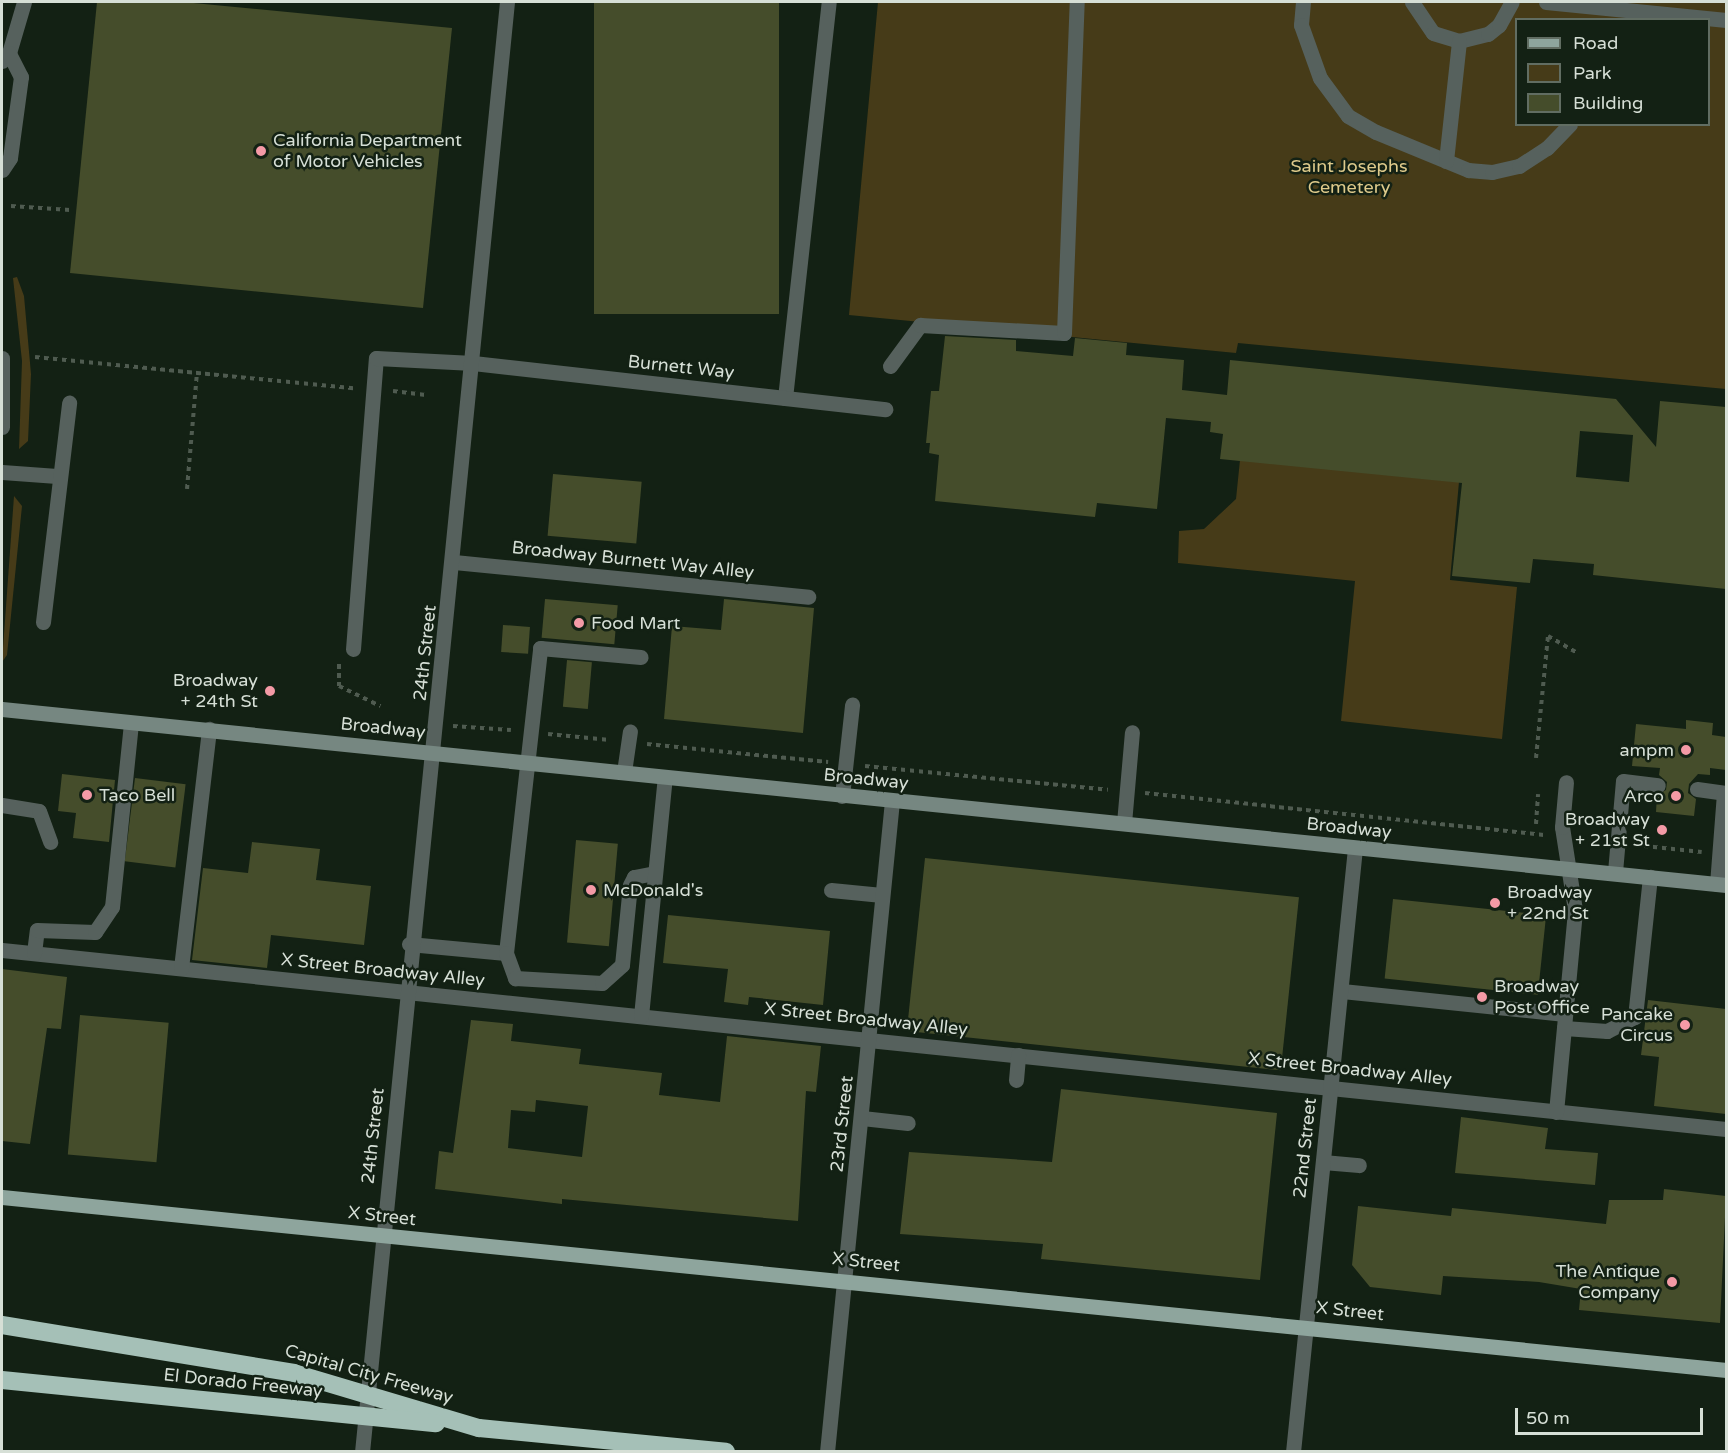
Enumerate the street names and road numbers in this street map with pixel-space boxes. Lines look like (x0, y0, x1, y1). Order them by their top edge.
street label: Burnett Way (627, 351, 735, 383)
street label: Broadway Burnett Way Alley (511, 537, 755, 583)
street label: 24th Street (409, 604, 441, 702)
street label: Broadway (340, 713, 426, 743)
street label: Broadway (823, 764, 909, 794)
street label: Broadway (1306, 813, 1392, 843)
street label: X Street Broadway Alley (280, 949, 486, 991)
street label: X Street Broadway Alley (763, 998, 969, 1040)
street label: X Street Broadway Alley (1247, 1048, 1453, 1090)
street label: 23rd Street (826, 1075, 858, 1173)
street label: 24th Street (357, 1087, 389, 1185)
street label: 22nd Street (1289, 1097, 1321, 1199)
street label: X Street (347, 1202, 417, 1230)
street label: X Street (831, 1248, 901, 1276)
street label: X Street (1315, 1297, 1385, 1325)
street label: Capital City Freeway (282, 1340, 456, 1408)
street label: El Dorado Freeway (162, 1364, 324, 1402)

